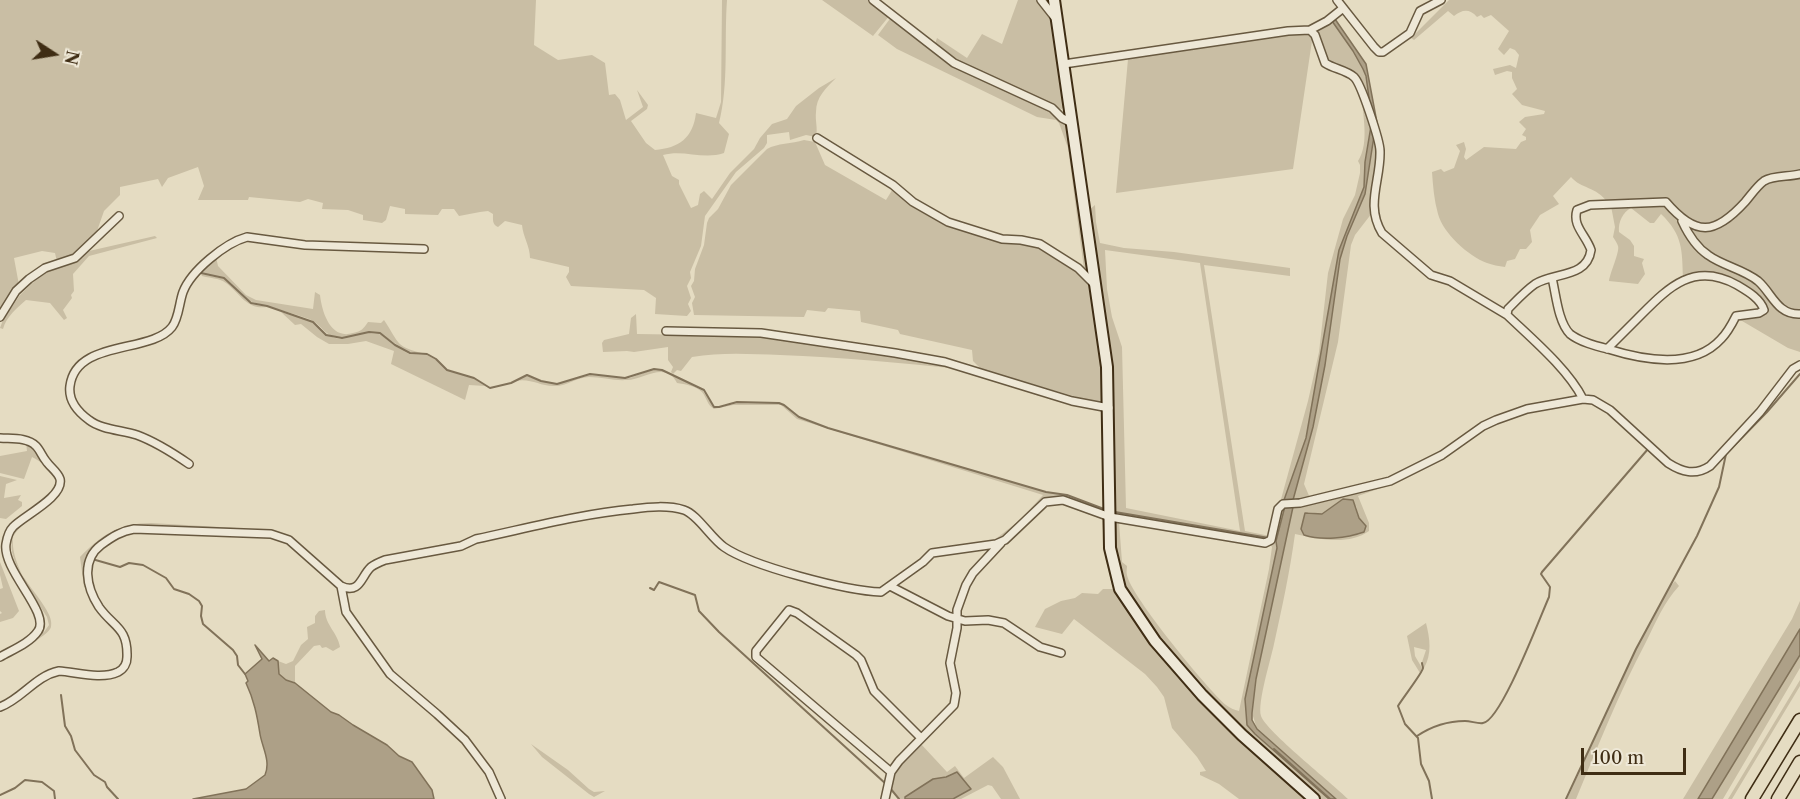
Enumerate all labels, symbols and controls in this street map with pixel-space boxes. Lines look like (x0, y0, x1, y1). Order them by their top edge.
north arrow (24, 24, 84, 84)
text: N (60, 49, 83, 67)
scale bar (1584, 736, 1689, 774)
text: 100 m (1592, 747, 1644, 769)

